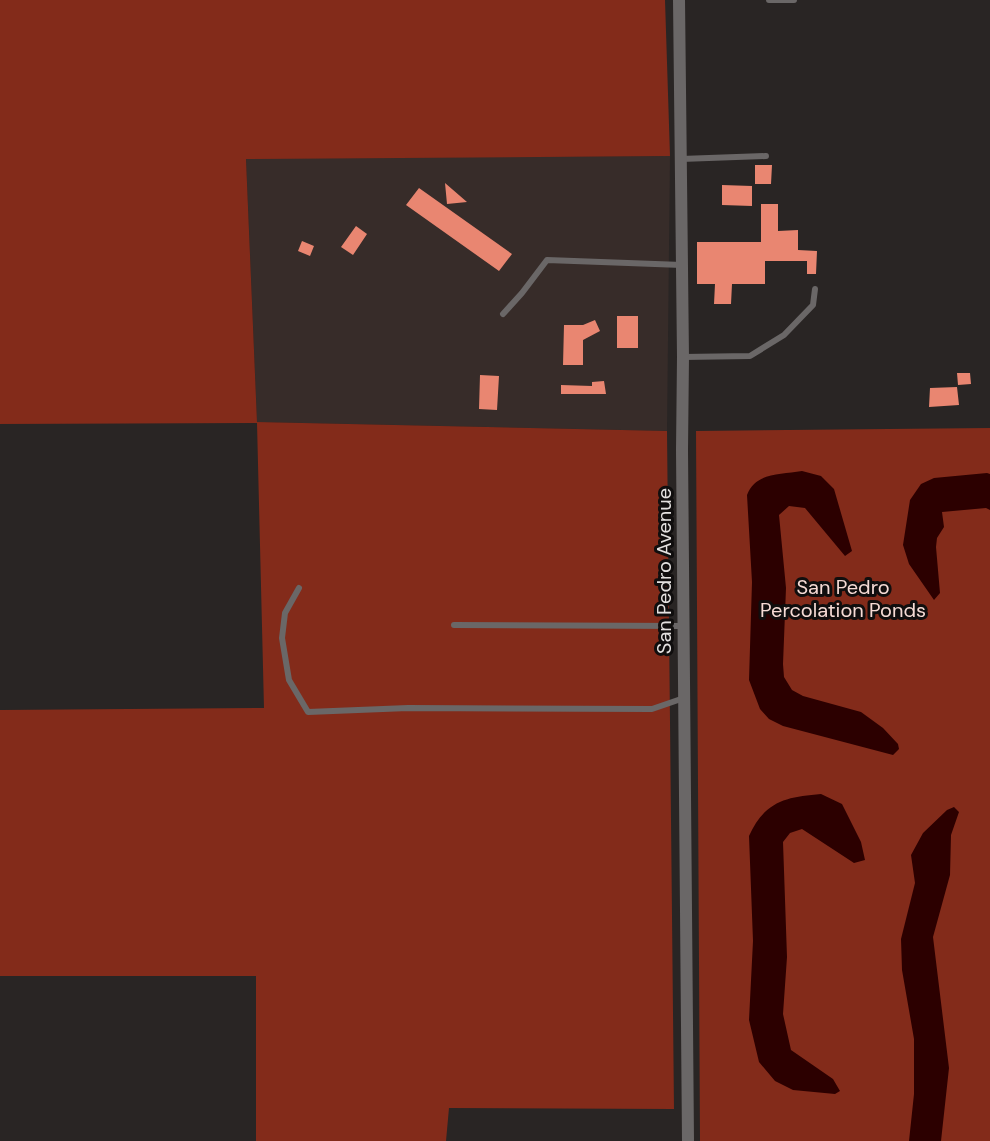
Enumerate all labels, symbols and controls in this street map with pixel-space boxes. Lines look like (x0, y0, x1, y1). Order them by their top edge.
street label: San Pedro Avenue (651, 488, 677, 654)
park label: San Pedro Percolation Ponds (760, 574, 926, 623)

